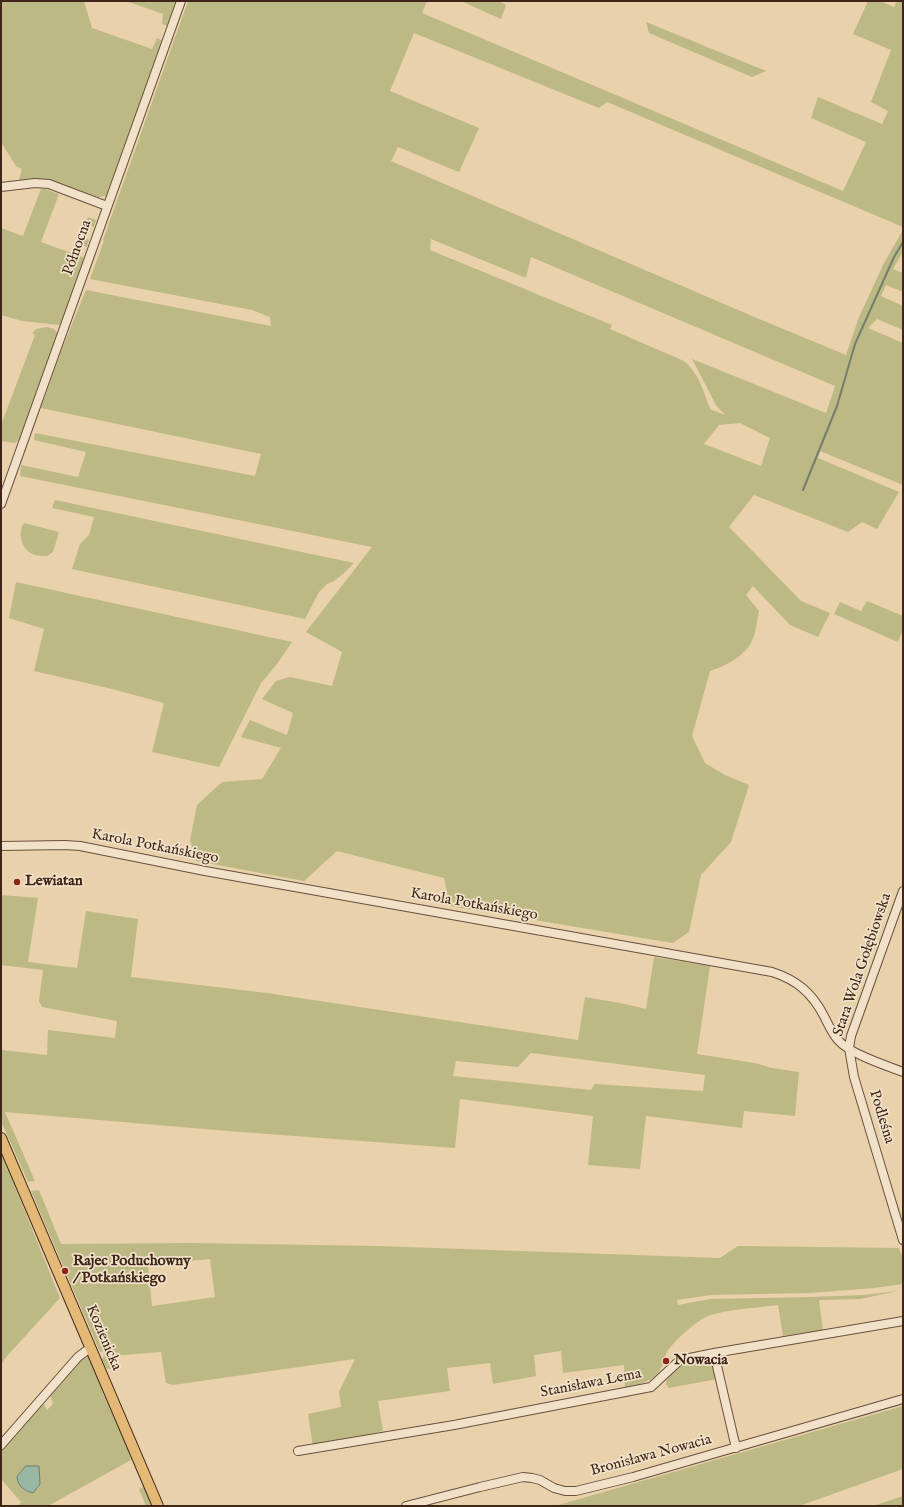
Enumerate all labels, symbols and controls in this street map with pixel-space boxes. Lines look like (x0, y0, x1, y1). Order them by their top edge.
street label: Północna (60, 218, 96, 278)
street label: Karola Potkańskiego (90, 826, 220, 868)
place label: Lewiatan (25, 873, 83, 891)
marker: Lewiatan (12, 877, 22, 887)
street label: Karola Potkańskiego (409, 885, 539, 925)
street label: Stara Wola Gołębiowska (830, 891, 896, 1039)
street label: Podleśna (864, 1088, 898, 1146)
place label: Rajec Poduchowny / Potkańskiego (73, 1253, 191, 1288)
marker: Rajec Poduchowny / Potkańskiego (60, 1266, 70, 1276)
street label: Kozienicka (81, 1302, 125, 1374)
place label: Nowacia (674, 1352, 728, 1370)
marker: Nowacia (661, 1356, 671, 1366)
street label: Stanisława Lema (539, 1365, 643, 1403)
street label: Bronisława Nowacia (589, 1431, 713, 1481)

